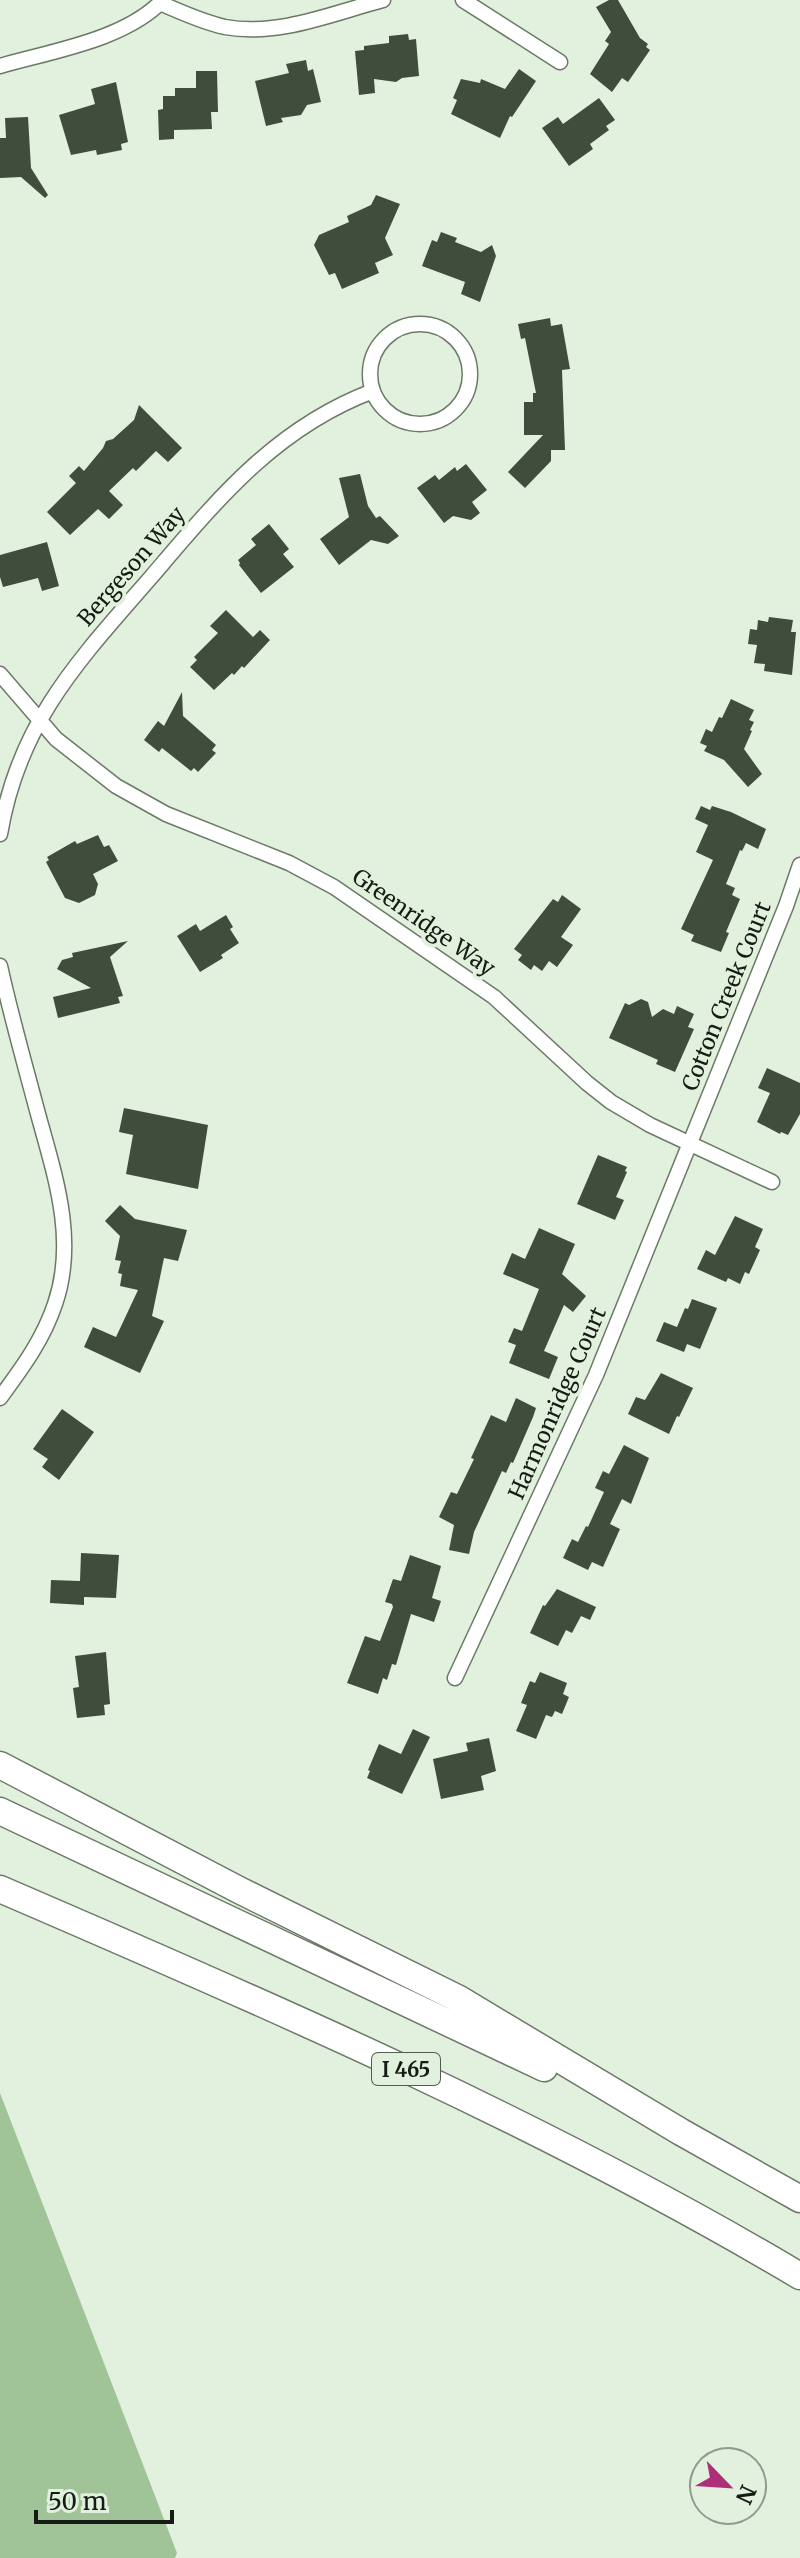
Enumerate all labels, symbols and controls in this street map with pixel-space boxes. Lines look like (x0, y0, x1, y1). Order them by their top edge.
street label: Bergeson Way (71, 500, 191, 632)
street label: Greenridge Way (347, 862, 501, 982)
street label: Cotton Creek Court (675, 897, 777, 1095)
street label: Harmonridge Court (502, 1302, 612, 1503)
road number: I 465 (372, 2053, 440, 2085)
north arrow (688, 2446, 768, 2526)
scale bar (36, 2474, 172, 2524)
text: N (730, 2481, 762, 2509)
text: 50 m (48, 2486, 107, 2517)

